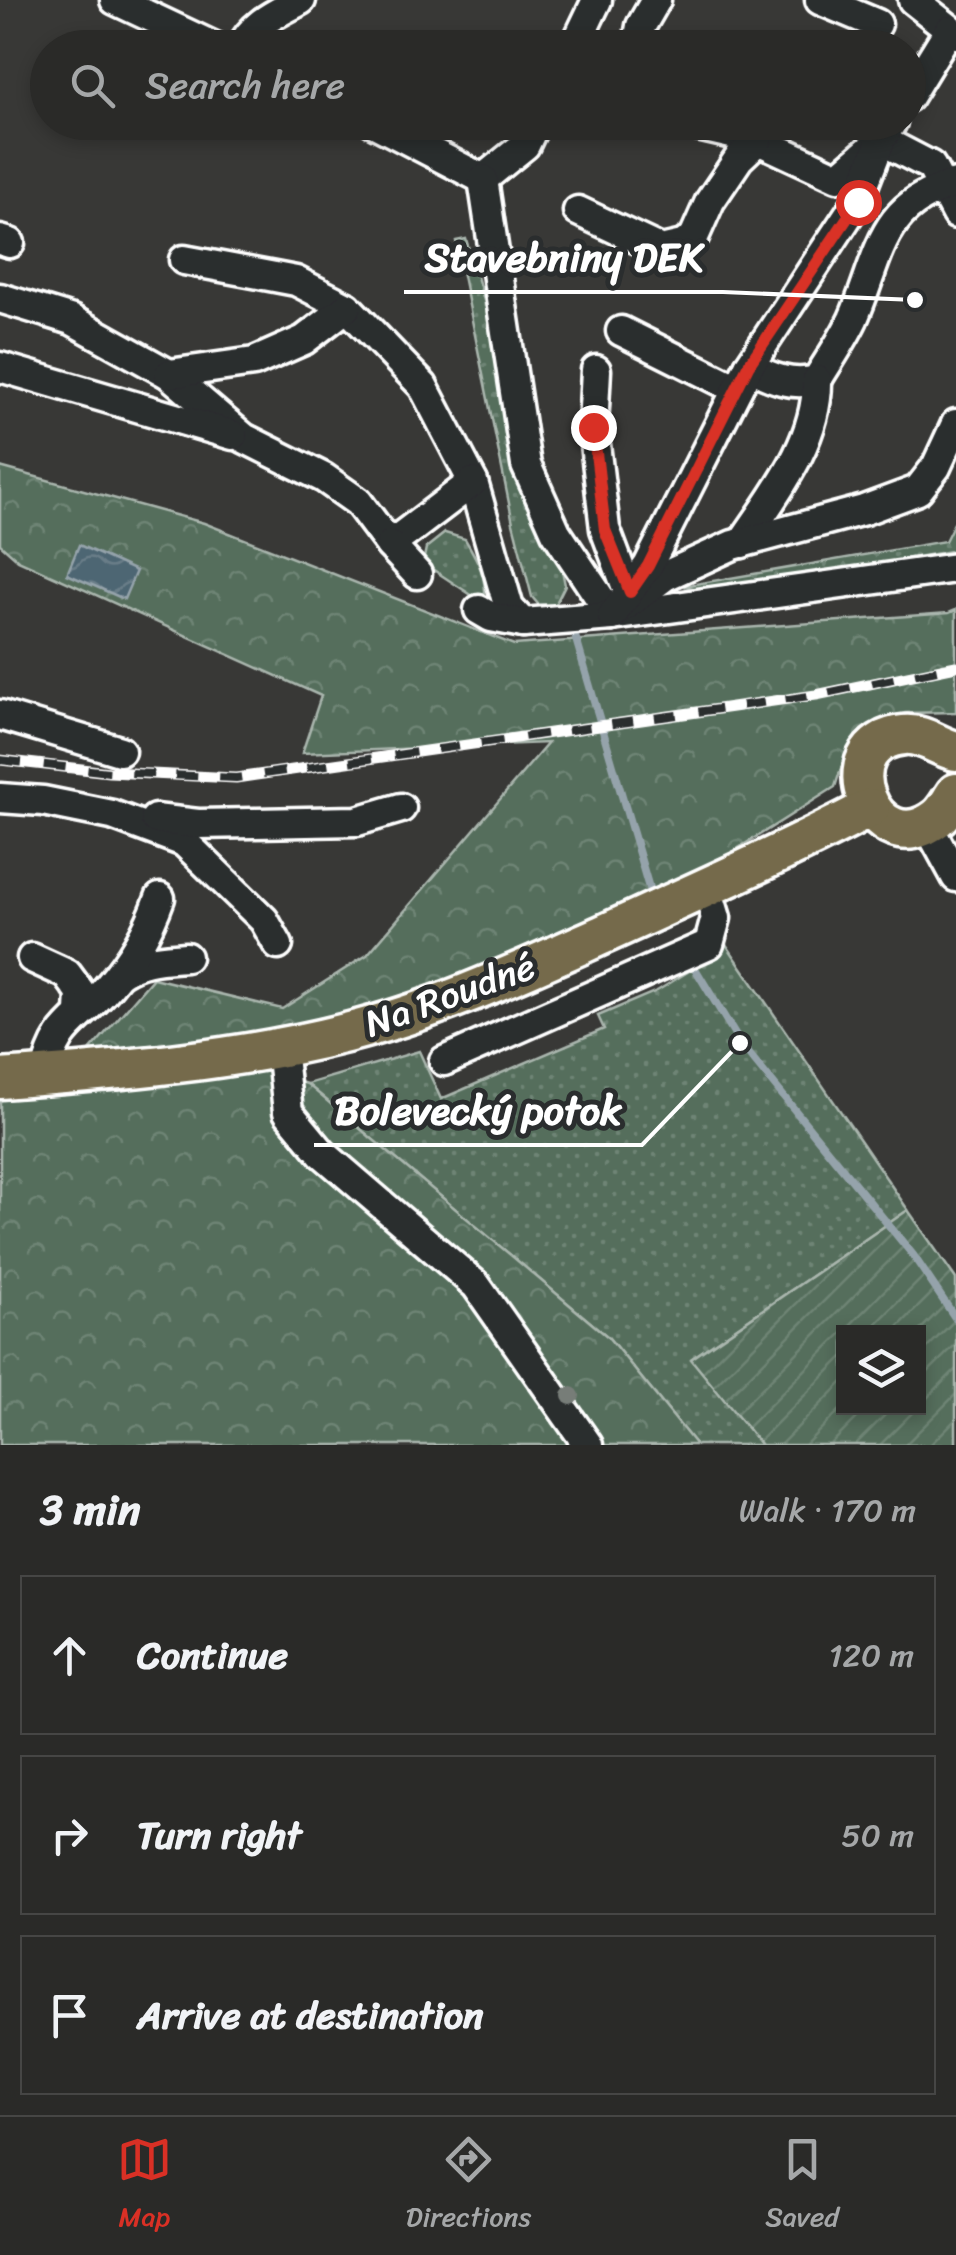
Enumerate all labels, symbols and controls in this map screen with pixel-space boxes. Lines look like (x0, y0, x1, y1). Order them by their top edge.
search box (30, 30, 926, 140)
text: Search here (145, 52, 345, 119)
icon: search (65, 58, 120, 113)
route start (836, 180, 882, 226)
callout: Stavebniny DEK (404, 222, 723, 292)
text: Stavebniny DEK (424, 222, 705, 293)
route end (571, 405, 617, 451)
street label: Na Roudné (355, 933, 545, 1057)
callout: Bolevecký potok (314, 1075, 642, 1145)
text: Bolevecký potok (335, 1075, 623, 1146)
map controls (836, 1325, 926, 1415)
button: layers (836, 1325, 926, 1415)
text: 3 min (40, 1473, 140, 1547)
text: Walk · 170 m (739, 1482, 916, 1539)
text: Continue (137, 1622, 288, 1689)
text: 120 m (829, 1627, 914, 1684)
icon: ahead (42, 1628, 97, 1683)
text: Turn right (137, 1802, 302, 1869)
text: 50 m (841, 1807, 914, 1864)
icon: right (42, 1808, 97, 1863)
text: Arrive at destination (137, 1982, 484, 2049)
icon: arrive (42, 1988, 97, 2043)
tab: Map (117, 2132, 172, 2241)
tab: Directions (406, 2132, 531, 2241)
tab: Saved (765, 2132, 839, 2241)

